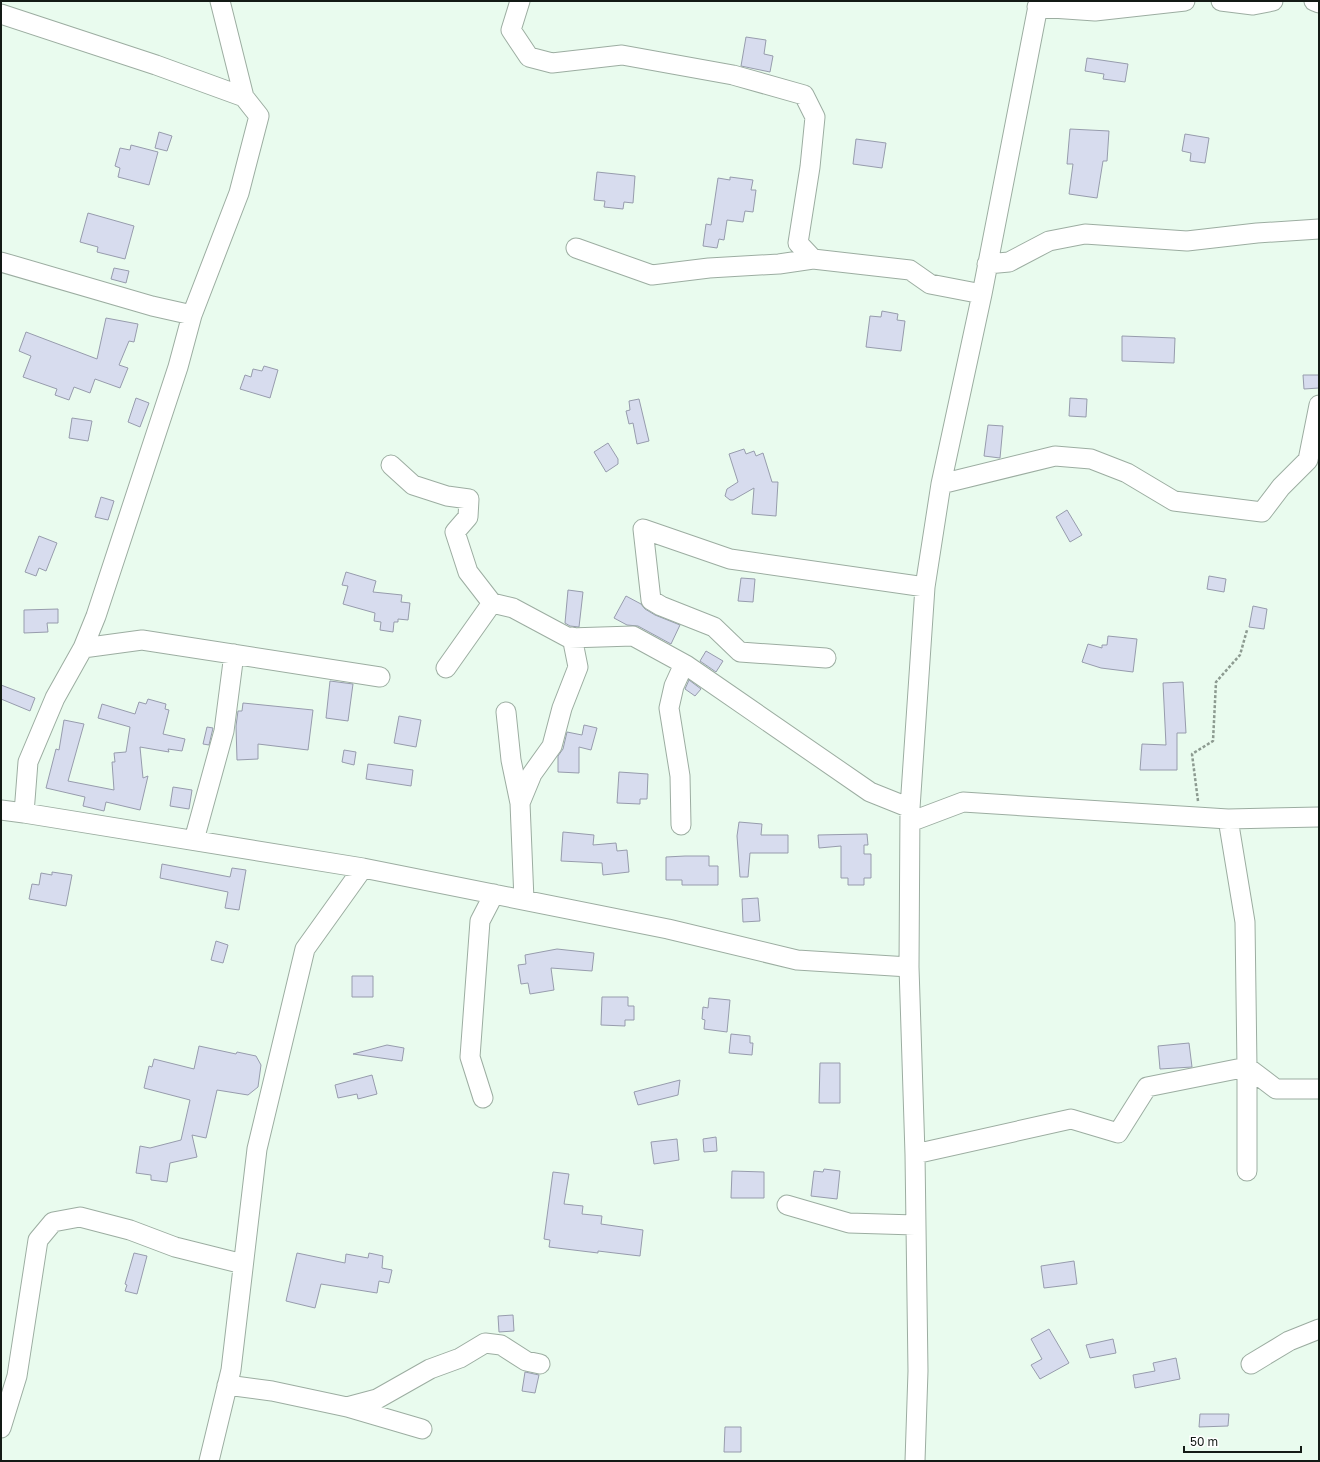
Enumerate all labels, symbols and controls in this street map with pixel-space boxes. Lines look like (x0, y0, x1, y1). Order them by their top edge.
scale bar (1184, 1428, 1301, 1454)
text: 50 m (1190, 1434, 1218, 1449)

